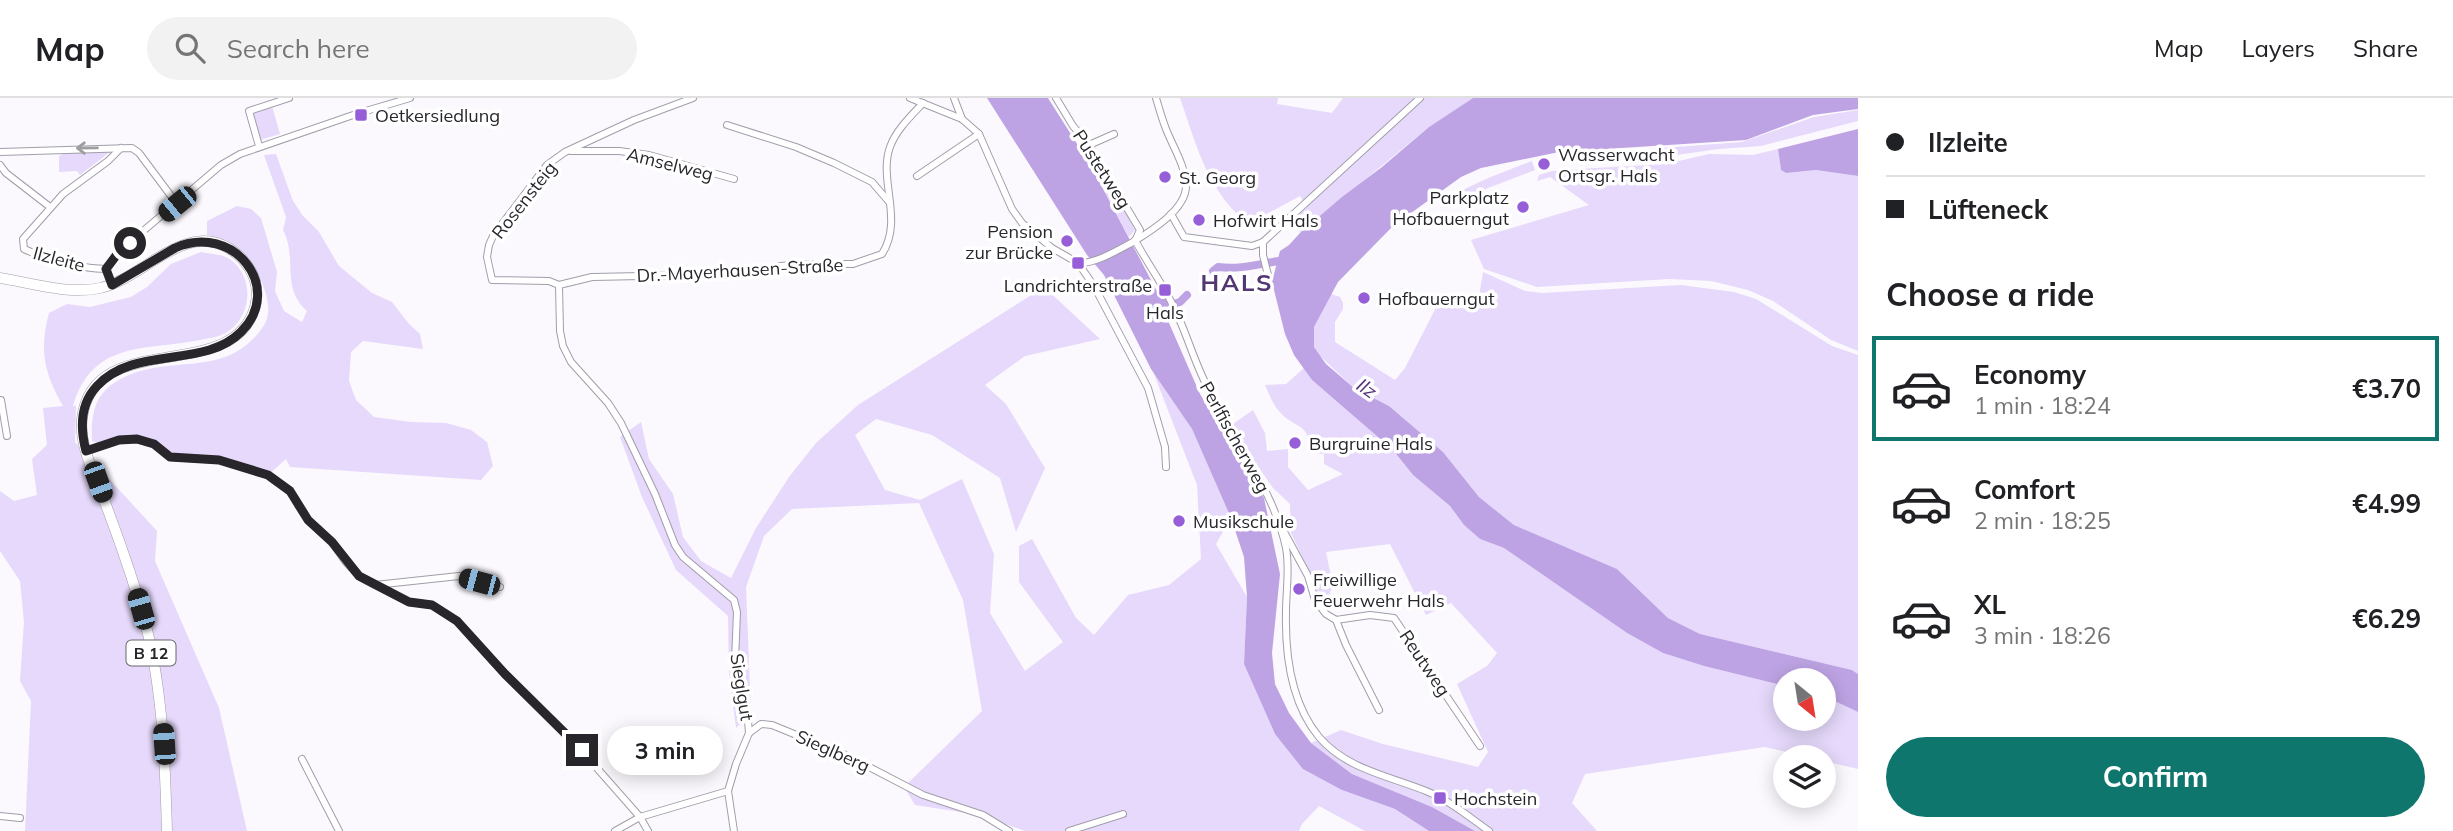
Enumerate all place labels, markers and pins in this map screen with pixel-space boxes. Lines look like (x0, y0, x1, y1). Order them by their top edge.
place label: Oetkersiedlung (375, 104, 500, 127)
marker: Oetkersiedlung (353, 107, 369, 123)
place label: Wasserwacht Ortsgr. Hals (1558, 143, 1675, 187)
marker: Wasserwacht Ortsgr. Hals (1536, 156, 1552, 172)
place label: St. Georg (1179, 166, 1256, 189)
marker: St. Georg (1157, 169, 1173, 185)
place label: Parkplatz Hofbauerngut (1393, 186, 1509, 230)
marker: Parkplatz Hofbauerngut (1515, 199, 1531, 215)
place label: Hofwirt Hals (1213, 209, 1319, 232)
marker: Hofwirt Hals (1191, 212, 1207, 228)
place label: Pension zur Brücke (965, 220, 1053, 264)
marker: Pension zur Brücke (1059, 233, 1075, 249)
marker: Landrichterstraße (1070, 255, 1086, 271)
place label: Landrichterstraße (1004, 274, 1152, 297)
marker: Hals (1157, 282, 1173, 298)
place label: Hofbauerngut (1378, 287, 1494, 310)
marker: Hofbauerngut (1356, 290, 1372, 306)
place label: Hals (1146, 301, 1184, 324)
place label: Burgruine Hals (1309, 432, 1433, 455)
marker: Burgruine Hals (1287, 435, 1303, 451)
place label: Musikschule (1193, 510, 1294, 533)
marker: Musikschule (1171, 513, 1187, 529)
place label: Freiwillige Feuerwehr Hals (1313, 568, 1445, 612)
marker: Freiwillige Feuerwehr Hals (1291, 581, 1307, 597)
place label: Hochstein (1454, 787, 1537, 810)
marker: Hochstein (1432, 790, 1448, 806)

